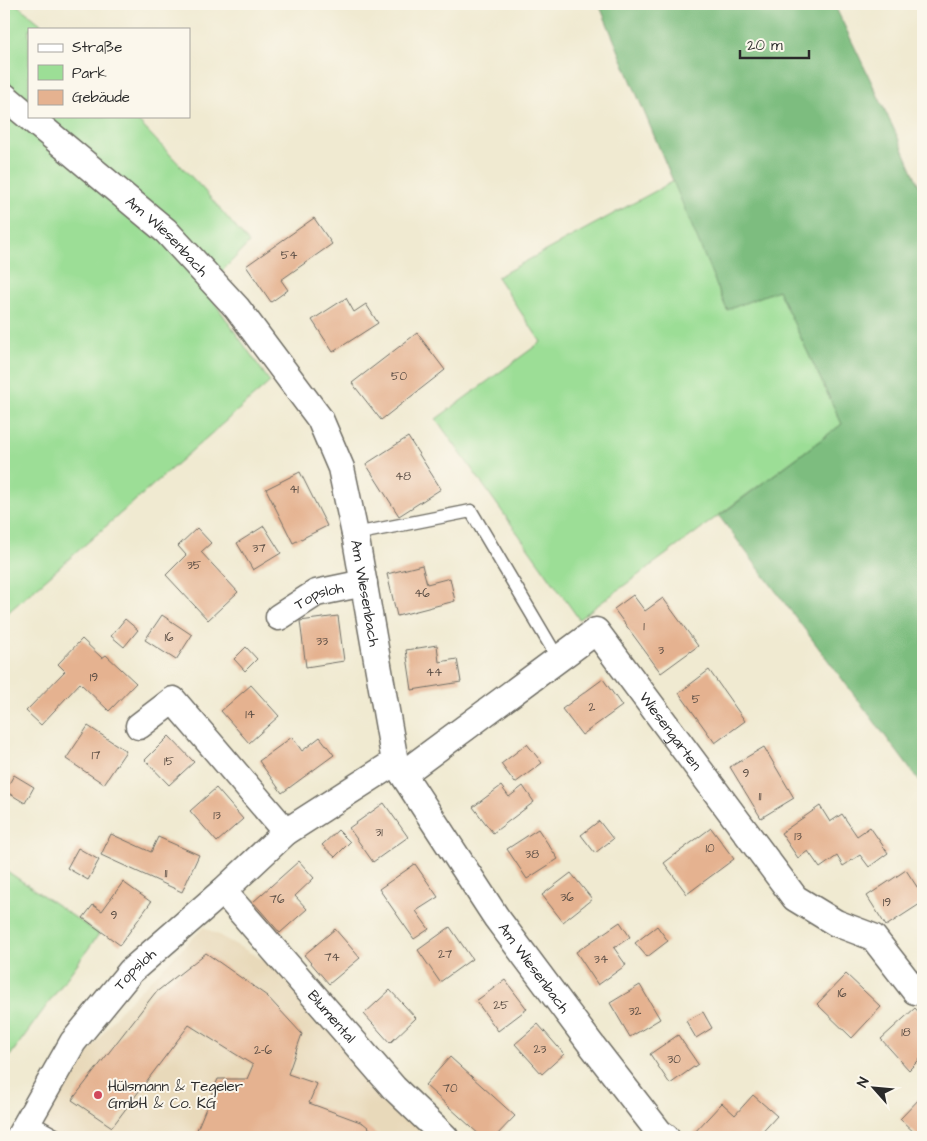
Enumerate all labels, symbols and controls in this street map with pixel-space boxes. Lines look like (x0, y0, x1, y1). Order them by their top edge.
legend (28, 28, 190, 118)
scale bar (740, 28, 808, 60)
text: 20 m (747, 35, 783, 56)
text: Straße (72, 37, 122, 58)
text: Park (72, 63, 107, 84)
text: Gebäude (72, 87, 130, 108)
street label: Am Wiesenbach (121, 191, 213, 282)
house number: 54 (281, 247, 297, 264)
house number: 50 (391, 368, 407, 385)
house number: 48 (395, 468, 411, 485)
house number: 41 (289, 481, 299, 498)
street label: Am Wiesenbach (345, 538, 385, 649)
house number: 37 (252, 540, 266, 557)
house number: 35 (187, 557, 202, 574)
street label: Topsloh (290, 577, 346, 615)
house number: 46 (414, 585, 430, 602)
house number: 1 (643, 618, 645, 635)
house number: 16 (164, 629, 174, 646)
house number: 33 (316, 633, 328, 650)
house number: 3 (658, 642, 664, 659)
house number: 44 (426, 664, 442, 681)
house number: 19 (90, 669, 98, 686)
street label: Wiesengarten (634, 688, 707, 775)
house number: 5 (692, 691, 701, 708)
house number: 2 (589, 699, 596, 716)
house number: 14 (245, 706, 255, 723)
house number: 17 (92, 747, 101, 764)
house number: 15 (164, 753, 175, 770)
house number: 9 (743, 765, 750, 782)
house number: 11 (758, 788, 762, 805)
house number: 13 (213, 807, 221, 824)
house number: 31 (375, 824, 383, 841)
house number: 13 (794, 828, 802, 845)
house number: 10 (705, 840, 715, 857)
house number: 38 (525, 846, 539, 863)
house number: 11 (164, 865, 168, 882)
house number: 36 (560, 889, 574, 906)
house number: 76 (270, 891, 285, 908)
house number: 19 (883, 894, 891, 911)
house number: 9 (111, 907, 118, 924)
street label: Am Wiesenbach (493, 919, 575, 1018)
street label: Topsloh (109, 943, 161, 995)
house number: 27 (438, 946, 453, 963)
house number: 74 (324, 949, 340, 966)
house number: 34 (594, 951, 608, 968)
house number: 16 (837, 985, 847, 1002)
street label: Blumental (303, 986, 360, 1048)
house number: 25 (493, 997, 509, 1014)
house number: 32 (629, 1003, 642, 1020)
house number: 18 (901, 1024, 911, 1041)
house number: 23 (534, 1041, 546, 1058)
house number: 2-6 (254, 1042, 273, 1059)
house number: 30 (667, 1051, 681, 1068)
north arrow (850, 1064, 900, 1114)
text: N (852, 1074, 874, 1091)
place label: Hülsmann & Tegeler GmbH & Co. KG (108, 1076, 243, 1114)
house number: 70 (443, 1080, 458, 1097)
marker: Hülsmann & Tegeler GmbH & Co. KG (92, 1089, 104, 1101)

